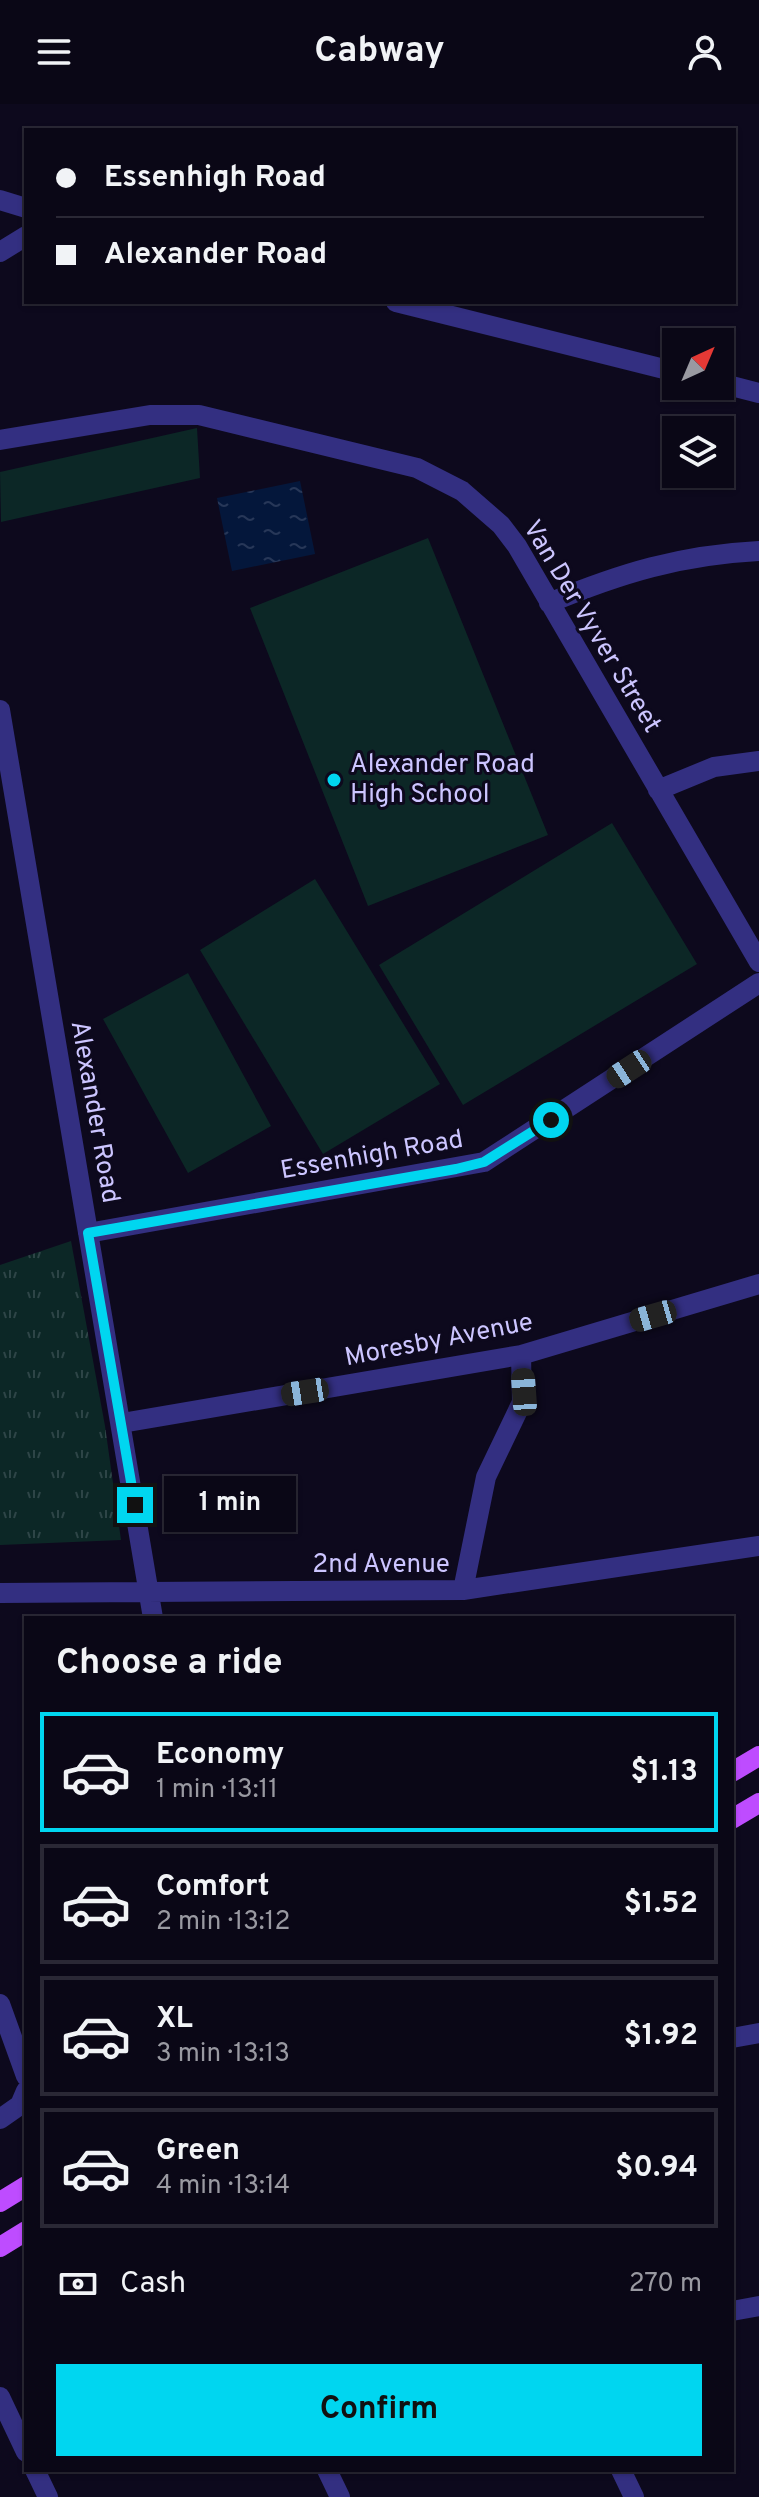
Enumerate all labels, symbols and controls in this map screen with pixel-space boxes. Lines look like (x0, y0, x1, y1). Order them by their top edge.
text: Cabway (314, 29, 445, 75)
icon: menu (32, 30, 76, 74)
icon: person (683, 30, 727, 74)
text: Essenhigh Road (104, 160, 326, 197)
text: Alexander Road (104, 237, 327, 274)
north arrow (662, 328, 734, 400)
map controls (662, 328, 734, 488)
button: layers (662, 416, 734, 488)
street label: Van Der Vyver Street (514, 515, 668, 739)
place label: Alexander Road High School (350, 749, 535, 812)
marker: Alexander Road High School (325, 771, 343, 789)
street label: Alexander Road (62, 1018, 126, 1206)
car (602, 1046, 656, 1092)
route start (533, 1102, 569, 1138)
street label: Essenhigh Road (278, 1124, 466, 1188)
car (627, 1298, 679, 1334)
street label: Moresby Avenue (342, 1307, 536, 1375)
car (510, 1367, 538, 1417)
car (279, 1376, 331, 1408)
callout: 1 min (163, 1477, 295, 1533)
route end (117, 1487, 153, 1523)
text: 1 min (199, 1487, 261, 1520)
street label: 2nd Avenue (312, 1549, 450, 1582)
text: Choose a ride (56, 1641, 282, 1687)
icon: car (60, 1736, 132, 1808)
text: Economy (156, 1737, 284, 1774)
text: $1.13 (630, 1754, 698, 1791)
text: 1 min · 13:11 (156, 1774, 278, 1807)
icon: car (60, 1868, 132, 1940)
text: Comfort (156, 1869, 269, 1906)
text: $1.52 (624, 1886, 698, 1923)
text: 2 min · 13:12 (156, 1906, 290, 1939)
icon: car (60, 2000, 132, 2072)
text: XL (156, 2001, 193, 2038)
text: $1.92 (624, 2018, 698, 2055)
text: 3 min · 13:13 (156, 2038, 290, 2071)
icon: car (60, 2132, 132, 2204)
text: Green (156, 2133, 240, 2170)
text: $0.94 (615, 2150, 698, 2187)
text: 4 min · 13:14 (156, 2170, 290, 2203)
icon: cash (56, 2262, 100, 2306)
text: Cash (120, 2266, 186, 2303)
text: 270 m (629, 2268, 702, 2301)
button: Confirm (56, 2364, 702, 2456)

